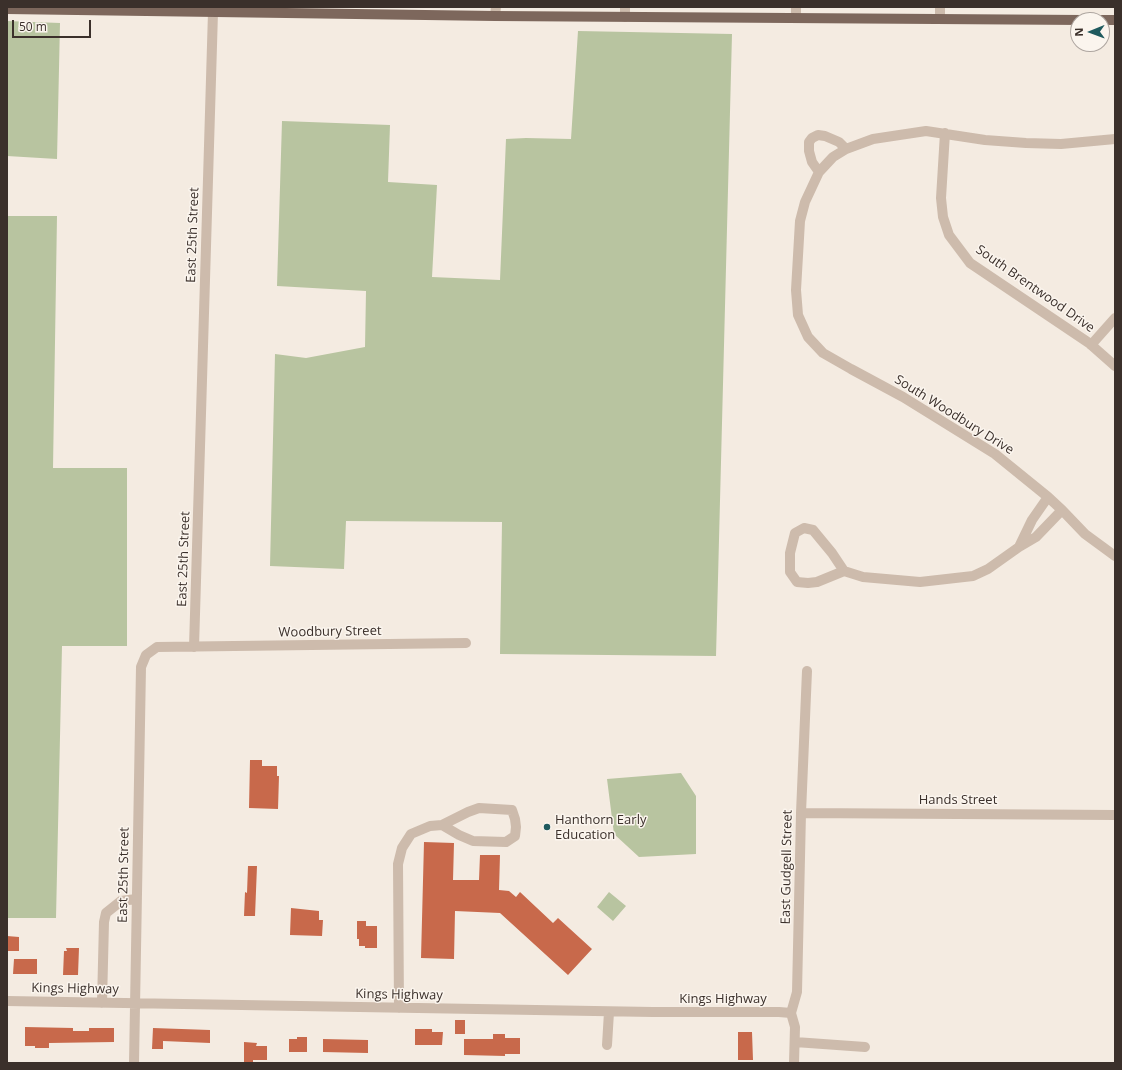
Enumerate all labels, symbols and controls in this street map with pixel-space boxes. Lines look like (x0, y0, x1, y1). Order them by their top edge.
scale bar (14, 12, 93, 38)
north arrow (1070, 12, 1110, 52)
text: 50 m (19, 18, 47, 35)
text: N (1071, 28, 1086, 37)
street label: East 25th Street (184, 187, 202, 283)
street label: South Brentwood Drive (973, 242, 1097, 336)
street label: South Woodbury Drive (892, 372, 1016, 458)
street label: East 25th Street (175, 511, 193, 607)
street label: Woodbury Street (278, 623, 382, 641)
street label: Hands Street (919, 792, 997, 808)
street label: East Gudgell Street (778, 810, 796, 924)
place label: Hanthorn Early Education (555, 812, 646, 843)
marker: Hanthorn Early Education (542, 822, 552, 832)
street label: East 25th Street (115, 827, 133, 923)
street label: Kings Highway (31, 980, 119, 998)
street label: Kings Highway (355, 986, 443, 1004)
street label: Kings Highway (679, 991, 767, 1007)

